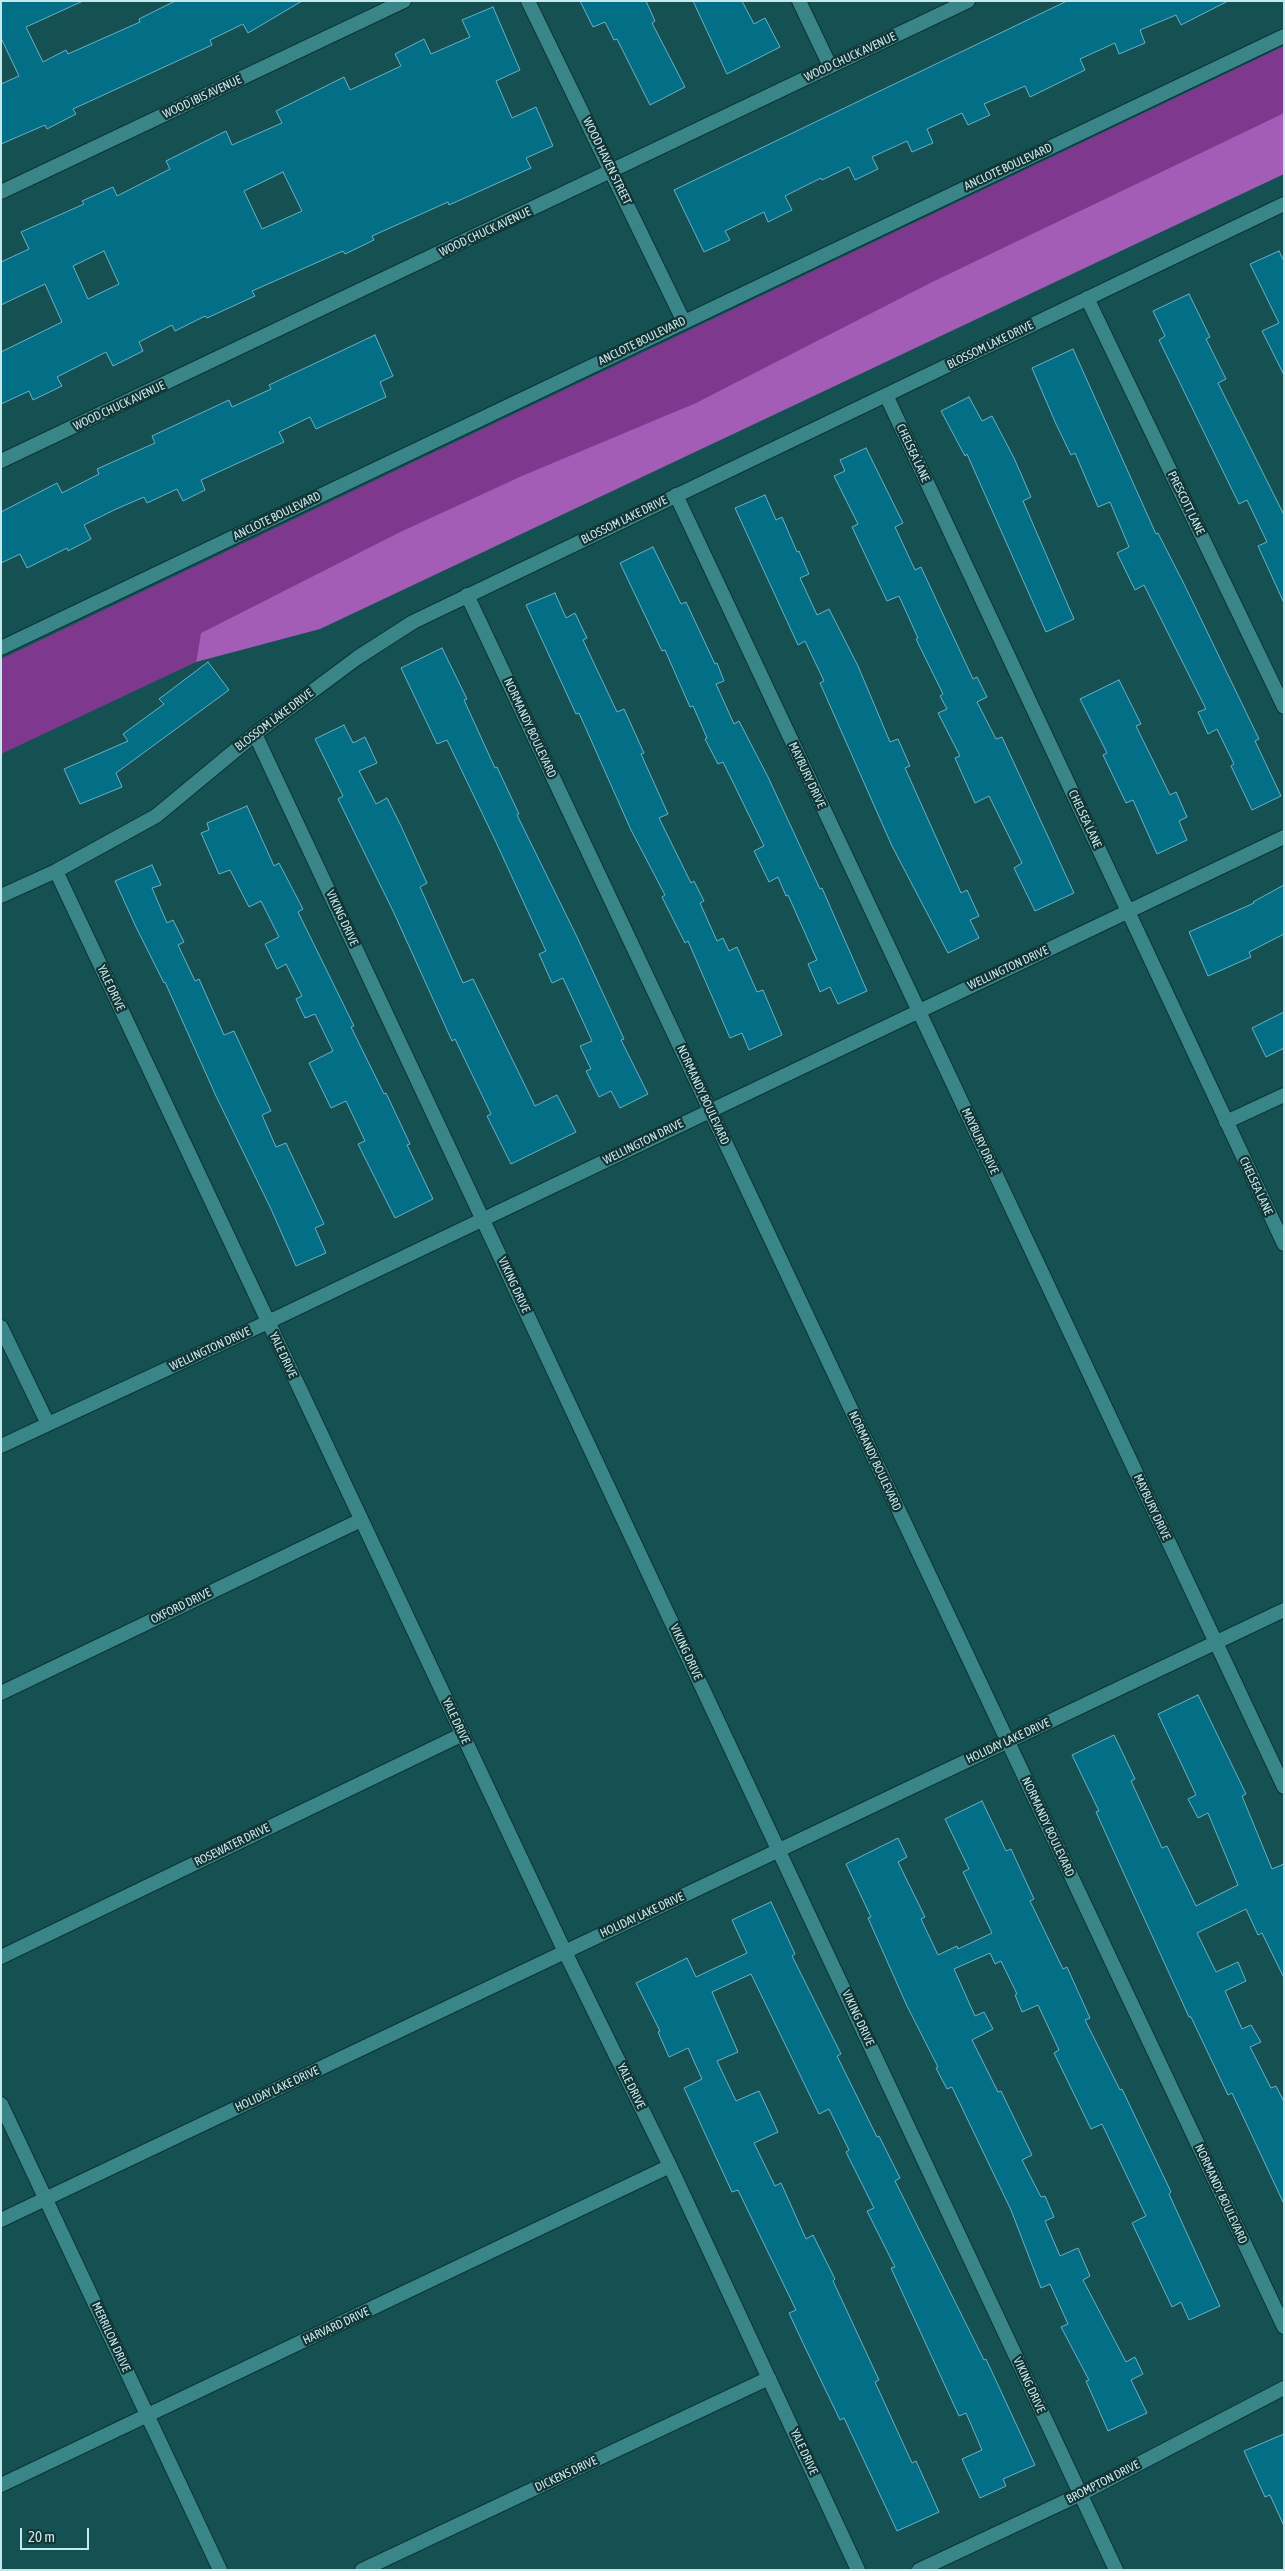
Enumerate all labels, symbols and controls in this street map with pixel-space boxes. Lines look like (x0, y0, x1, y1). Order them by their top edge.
street label: WOOD CHUCK AVENUE (802, 30, 898, 84)
street label: WOOD IBIS AVENUE (160, 72, 244, 122)
street label: WOOD HAVEN STREET (580, 115, 634, 207)
street label: ANCLOTE BOULEVARD (962, 140, 1054, 194)
street label: WOOD CHUCK AVENUE (437, 205, 533, 259)
street label: ANCLOTE BOULEVARD (596, 314, 688, 368)
street label: BLOSSOM LAKE DRIVE (945, 318, 1035, 372)
street label: WOOD CHUCK AVENUE (71, 379, 167, 433)
street label: CHELSEA LANE (893, 422, 933, 484)
street label: PRESCOTT LANE (1164, 469, 1208, 537)
street label: ANCLOTE BOULEVARD (231, 489, 323, 543)
street label: BLOSSOM LAKE DRIVE (579, 493, 669, 547)
street label: NORMANDY BOULEVARD (501, 676, 559, 780)
street label: BLOSSOM LAKE DRIVE (232, 686, 316, 754)
street label: MAYBURY DRIVE (785, 740, 829, 810)
street label: CHELSEA LANE (1065, 788, 1105, 850)
street label: VIKING DRIVE (323, 888, 361, 948)
street label: WELLINGTON DRIVE (965, 943, 1051, 993)
street label: YALE DRIVE (94, 963, 128, 1013)
street label: NORMANDY BOULEVARD (674, 1043, 732, 1147)
street label: MAYBURY DRIVE (958, 1106, 1002, 1176)
street label: WELLINGTON DRIVE (601, 1116, 685, 1168)
street label: CHELSEA LANE (1236, 1155, 1276, 1217)
street label: VIKING DRIVE (495, 1255, 533, 1315)
street label: WELLINGTON DRIVE (167, 1324, 253, 1374)
street label: YALE DRIVE (266, 1330, 300, 1380)
street label: NORMANDY BOULEVARD (846, 1409, 904, 1513)
street label: MAYBURY DRIVE (1130, 1472, 1174, 1542)
street label: OXFORD DRIVE (149, 1585, 213, 1627)
street label: VIKING DRIVE (667, 1622, 705, 1682)
street label: YALE DRIVE (439, 1696, 473, 1746)
street label: HOLIDAY LAKE DRIVE (964, 1715, 1052, 1767)
street label: NORMANDY BOULEVARD (1019, 1775, 1077, 1879)
street label: ROSEWATER DRIVE (192, 1821, 272, 1869)
street label: HOLIDAY LAKE DRIVE (598, 1889, 686, 1941)
street label: VIKING DRIVE (839, 1988, 877, 2048)
street label: YALE DRIVE (614, 2061, 648, 2111)
street label: HOLIDAY LAKE DRIVE (233, 2063, 321, 2115)
street label: NORMANDY BOULEVARD (1192, 2142, 1250, 2246)
street label: MERRILON DRIVE (89, 2300, 133, 2374)
street label: HARVARD DRIVE (301, 2304, 371, 2348)
street label: VIKING DRIVE (1010, 2355, 1048, 2415)
street label: YALE DRIVE (787, 2427, 821, 2477)
street label: DICKENS DRIVE (533, 2453, 599, 2495)
street label: BROMPTON DRIVE (1064, 2457, 1142, 2507)
scale bar (22, 2518, 91, 2550)
text: 20 m (28, 2528, 55, 2545)

